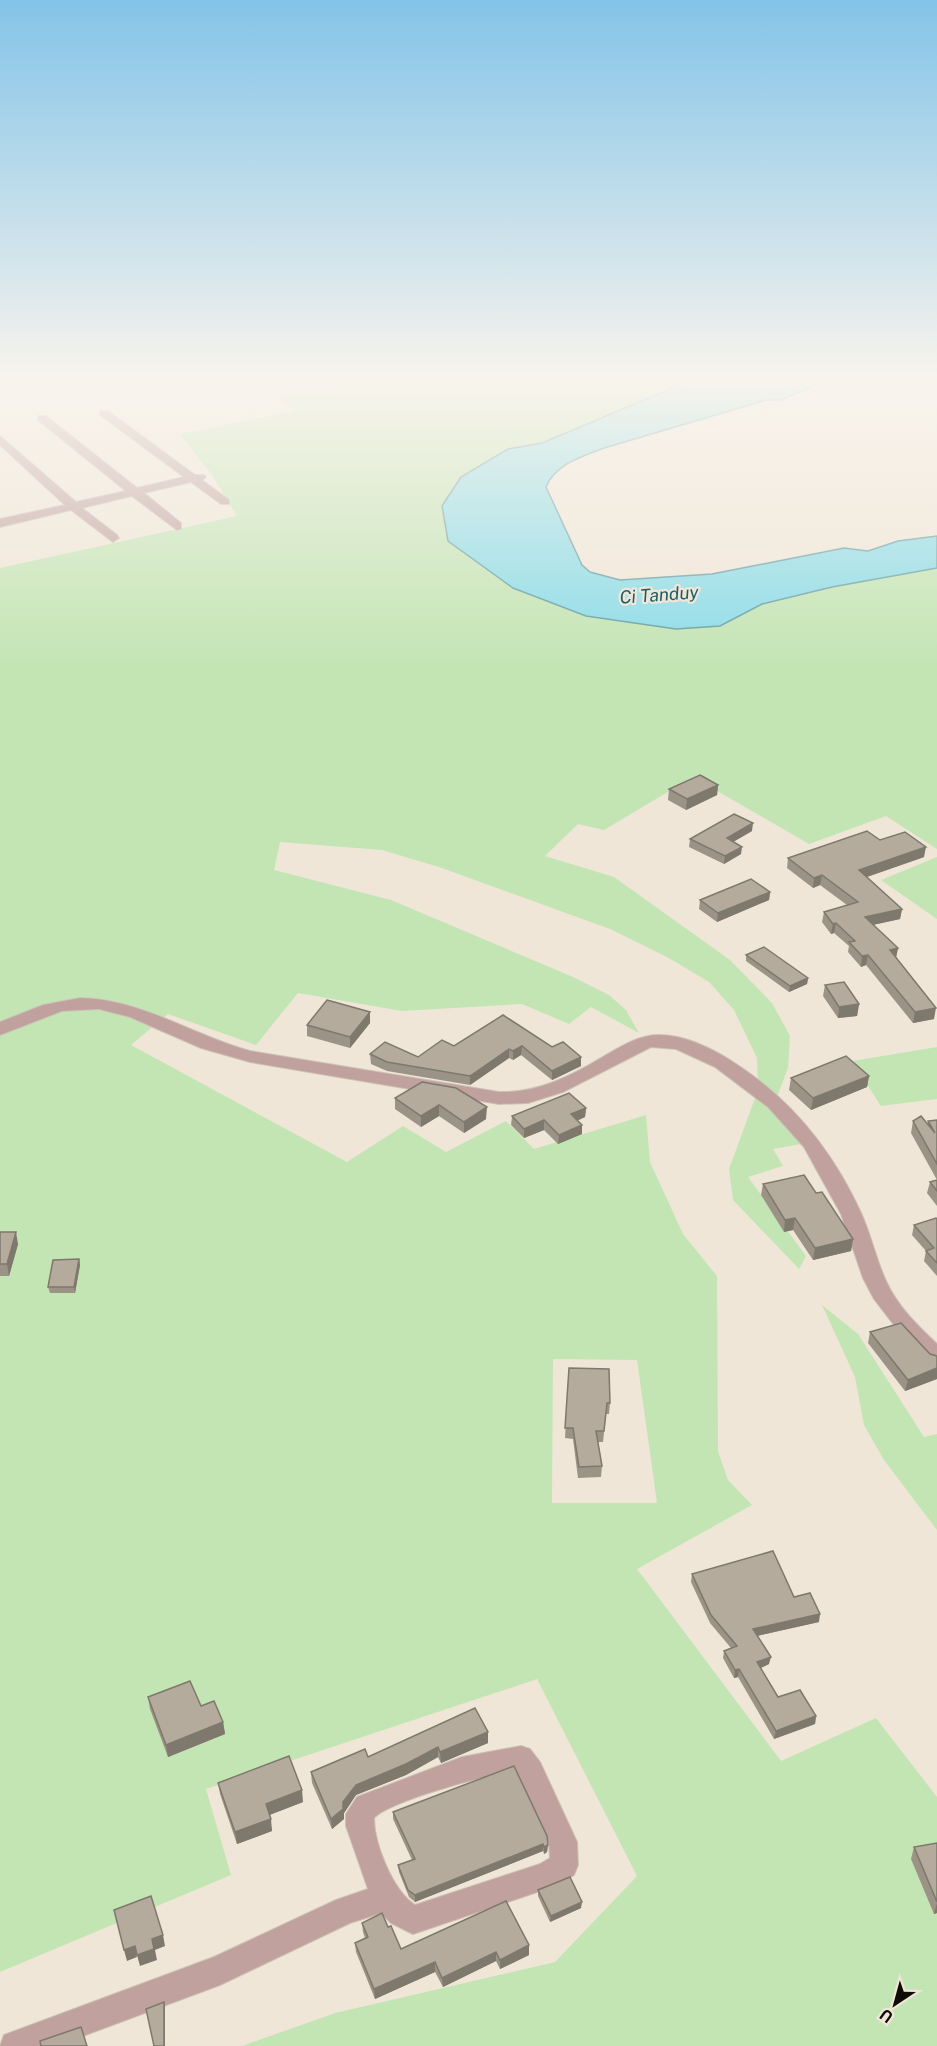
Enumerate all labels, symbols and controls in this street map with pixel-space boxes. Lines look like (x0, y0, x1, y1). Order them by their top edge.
water label: Ci Tanduy (619, 581, 700, 608)
north arrow (865, 1974, 925, 2034)
text: U (876, 2005, 897, 2027)

